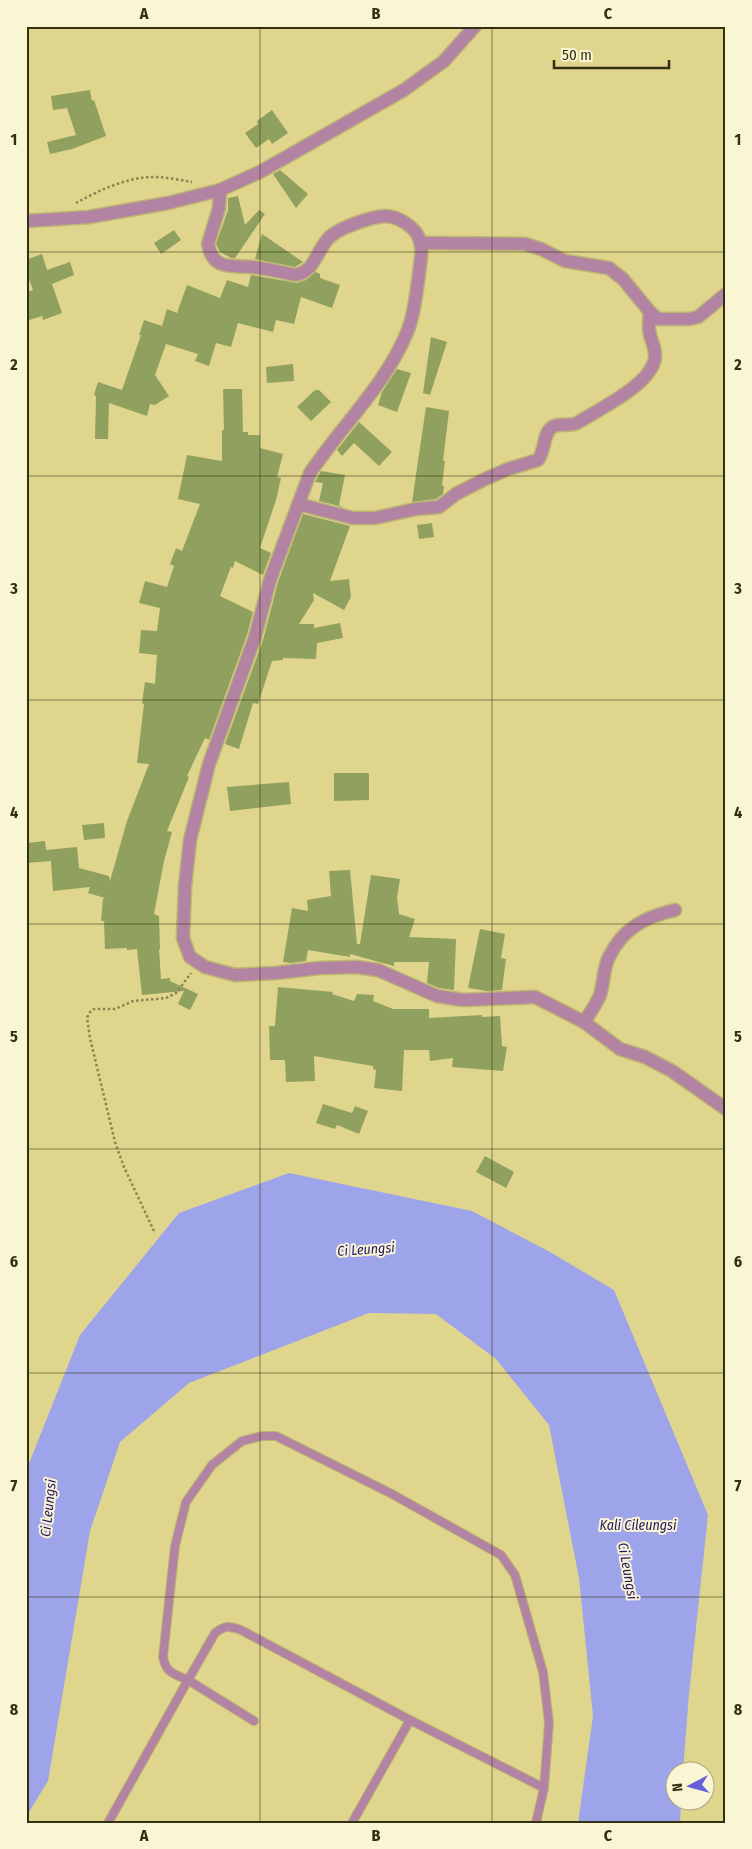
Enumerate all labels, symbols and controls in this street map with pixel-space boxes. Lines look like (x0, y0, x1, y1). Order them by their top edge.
text: A (139, 4, 149, 23)
text: B (372, 4, 381, 23)
text: C (604, 4, 613, 23)
scale bar (554, 38, 670, 70)
text: 50 m (562, 46, 592, 64)
text: 1 (11, 130, 17, 149)
text: 1 (735, 130, 741, 149)
text: 2 (9, 355, 18, 374)
text: 2 (733, 355, 742, 374)
text: 3 (9, 579, 18, 598)
text: 3 (733, 579, 742, 598)
text: 4 (10, 803, 18, 822)
text: 4 (734, 803, 742, 822)
text: 5 (10, 1027, 18, 1046)
text: 5 (734, 1027, 742, 1046)
water label: Ci Leungsi (337, 1239, 396, 1260)
text: 6 (10, 1252, 18, 1271)
text: 6 (734, 1252, 742, 1271)
text: 7 (11, 1476, 18, 1495)
text: 7 (735, 1476, 742, 1495)
water label: Ci Leungsi (37, 1478, 60, 1538)
water label: Kali Cileungsi (599, 1517, 677, 1534)
water label: Ci Leungsi (614, 1541, 641, 1601)
text: 8 (10, 1700, 19, 1719)
text: 8 (734, 1700, 743, 1719)
north arrow (664, 1762, 714, 1812)
text: N (669, 1782, 686, 1792)
text: A (139, 1826, 149, 1845)
text: B (372, 1826, 381, 1845)
text: C (604, 1826, 613, 1845)

